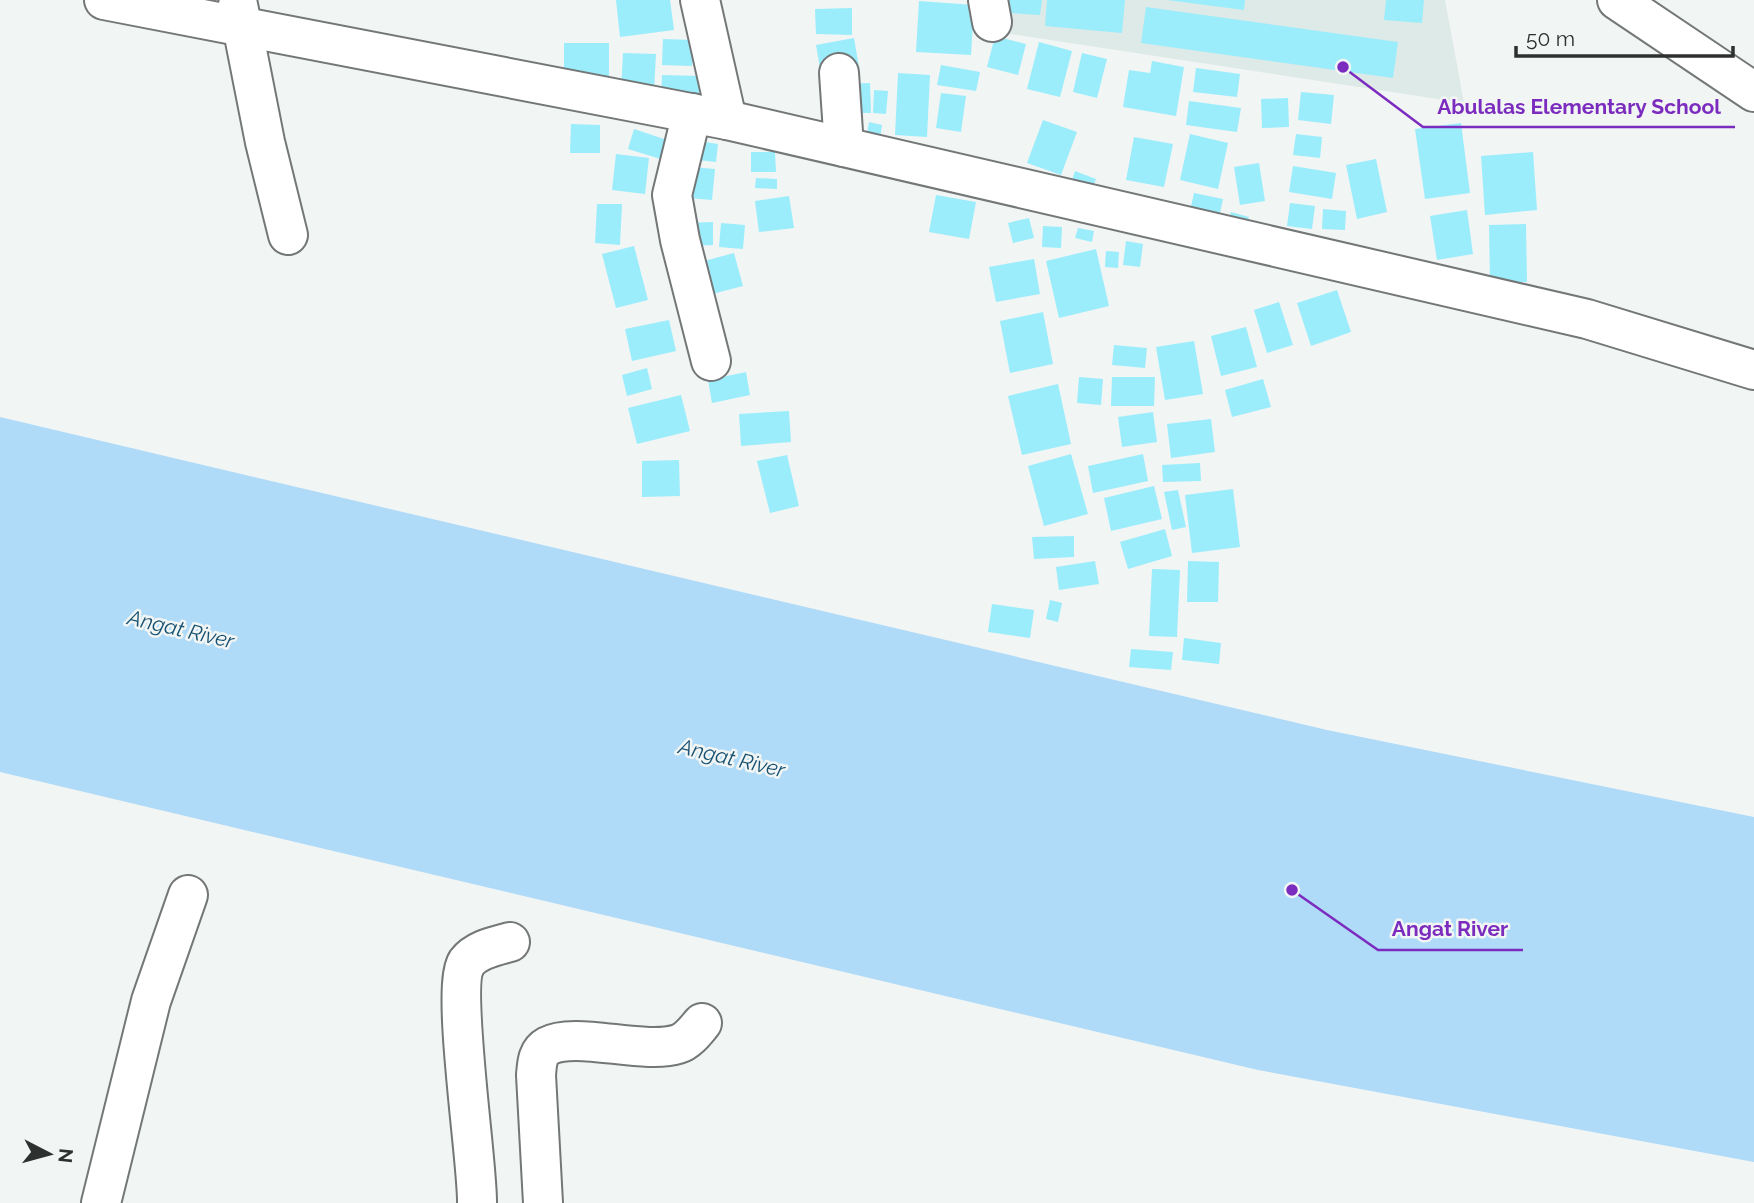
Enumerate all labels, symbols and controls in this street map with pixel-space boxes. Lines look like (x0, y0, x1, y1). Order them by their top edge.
scale bar (1516, 14, 1733, 58)
text: 50 m (1526, 26, 1575, 51)
callout: Abulalas Elementary School (1423, 85, 1735, 127)
text: Abulalas Elementary School (1437, 94, 1721, 119)
water label: Angat River (124, 604, 237, 654)
water label: Angat River (675, 733, 788, 783)
callout: Angat River (1378, 908, 1523, 950)
text: Angat River (1392, 916, 1508, 941)
north arrow (14, 1119, 84, 1189)
text: N (54, 1147, 78, 1164)

